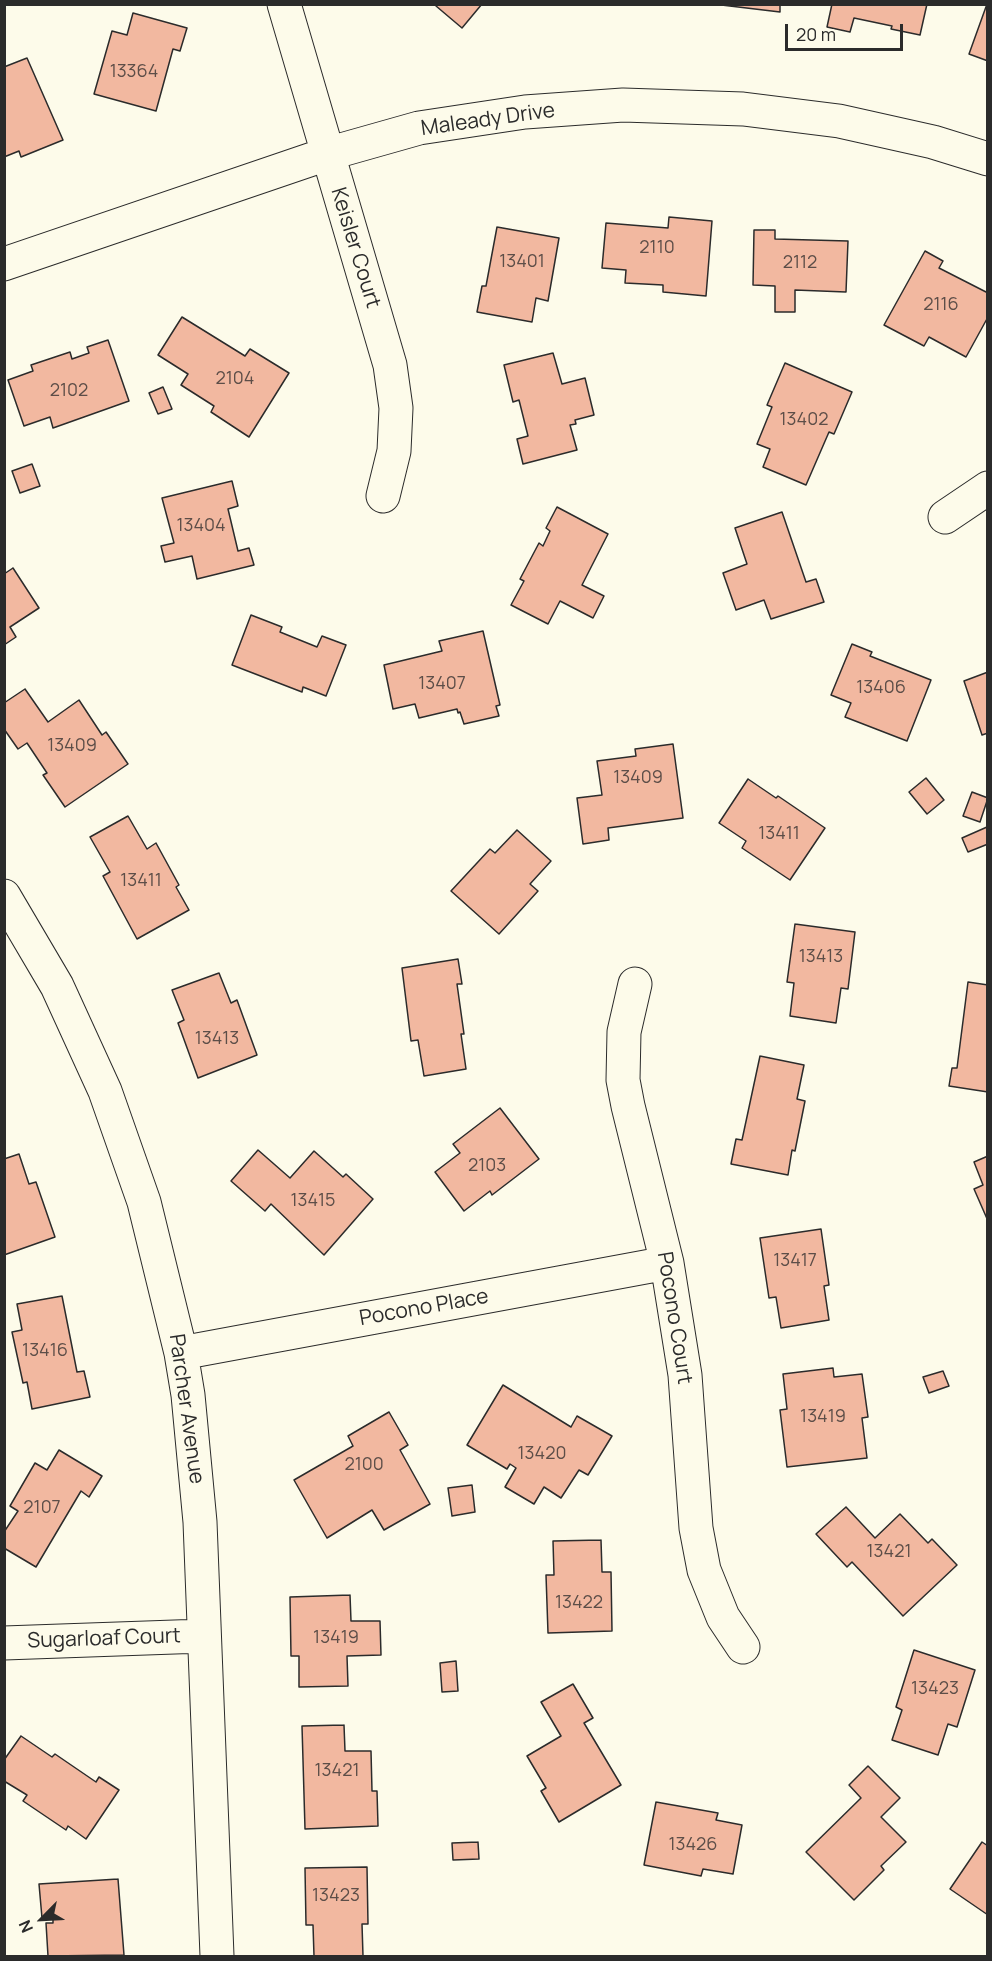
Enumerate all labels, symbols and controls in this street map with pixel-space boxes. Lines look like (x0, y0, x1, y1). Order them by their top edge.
scale bar (788, 12, 906, 50)
text: 20 m (796, 22, 836, 46)
house number: 13364 (110, 61, 158, 83)
street label: Maleady Drive (420, 98, 556, 142)
street label: Keisler Court (325, 185, 385, 311)
house number: 2110 (639, 237, 675, 259)
house number: 13401 (499, 251, 545, 273)
house number: 2112 (783, 252, 817, 274)
house number: 2116 (923, 294, 959, 316)
house number: 2104 (216, 368, 254, 390)
house number: 2102 (50, 380, 88, 402)
house number: 13402 (780, 409, 828, 431)
house number: 13404 (176, 515, 226, 537)
house number: 13407 (418, 673, 466, 695)
house number: 13406 (856, 677, 906, 699)
house number: 13409 (47, 735, 97, 757)
house number: 13409 (613, 767, 663, 789)
house number: 13411 (758, 823, 800, 845)
house number: 13411 (120, 870, 162, 892)
house number: 13413 (799, 946, 843, 968)
house number: 13413 (195, 1028, 239, 1050)
house number: 2103 (468, 1155, 506, 1177)
house number: 13415 (291, 1190, 335, 1212)
street label: Pocono Court (651, 1250, 697, 1386)
house number: 13417 (773, 1250, 817, 1272)
street label: Pocono Place (357, 1284, 491, 1332)
street label: Parcher Avenue (163, 1332, 209, 1486)
house number: 13416 (22, 1340, 68, 1362)
house number: 13419 (800, 1406, 846, 1428)
house number: 13420 (518, 1443, 566, 1465)
house number: 2100 (344, 1454, 384, 1476)
house number: 2107 (23, 1497, 61, 1519)
house number: 13421 (867, 1541, 911, 1563)
house number: 13422 (555, 1592, 603, 1614)
street label: Sugarloaf Court (27, 1624, 181, 1654)
house number: 13419 (313, 1627, 359, 1649)
house number: 13423 (911, 1678, 959, 1700)
house number: 13421 (315, 1760, 359, 1782)
house number: 13426 (668, 1834, 718, 1856)
house number: 13423 (312, 1885, 360, 1907)
north arrow (12, 1889, 72, 1949)
text: N (13, 1917, 38, 1936)

